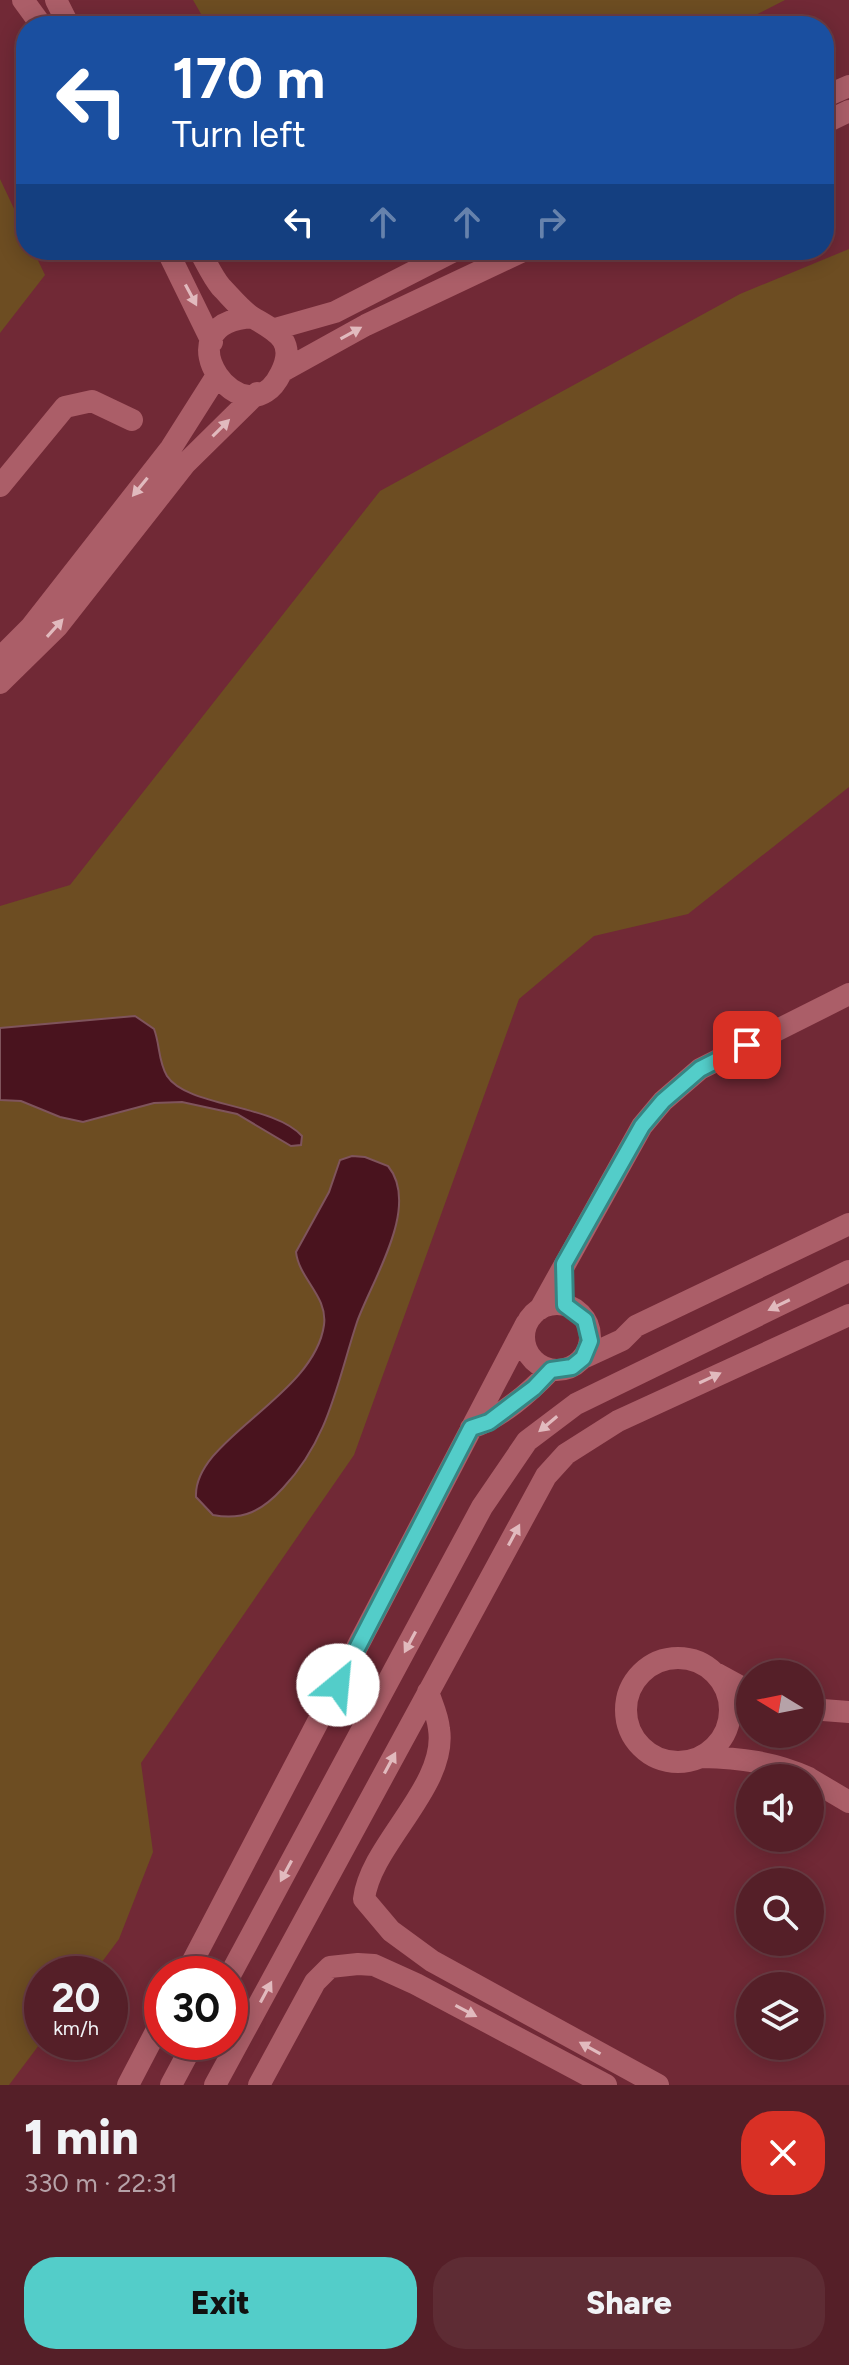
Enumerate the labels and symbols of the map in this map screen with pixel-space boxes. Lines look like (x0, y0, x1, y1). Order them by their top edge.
one-way arrow (185, 284, 198, 307)
one-way arrow (340, 327, 362, 341)
one-way arrow (211, 419, 230, 438)
one-way arrow (132, 477, 148, 497)
one-way arrow (46, 618, 64, 637)
pin (713, 1011, 781, 1079)
one-way arrow (767, 1298, 790, 1312)
one-way arrow (699, 1372, 722, 1385)
one-way arrow (538, 1415, 558, 1432)
one-way arrow (507, 1523, 520, 1546)
one-way arrow (403, 1630, 416, 1653)
position arrow (296, 1643, 380, 1727)
north arrow (736, 1660, 824, 1748)
one-way arrow (383, 1752, 397, 1775)
one-way arrow (280, 1859, 293, 1882)
speed limit sign: 30 (144, 1956, 248, 2060)
one-way arrow (259, 1981, 273, 2003)
one-way arrow (455, 2004, 478, 2017)
one-way arrow (579, 2041, 601, 2055)

